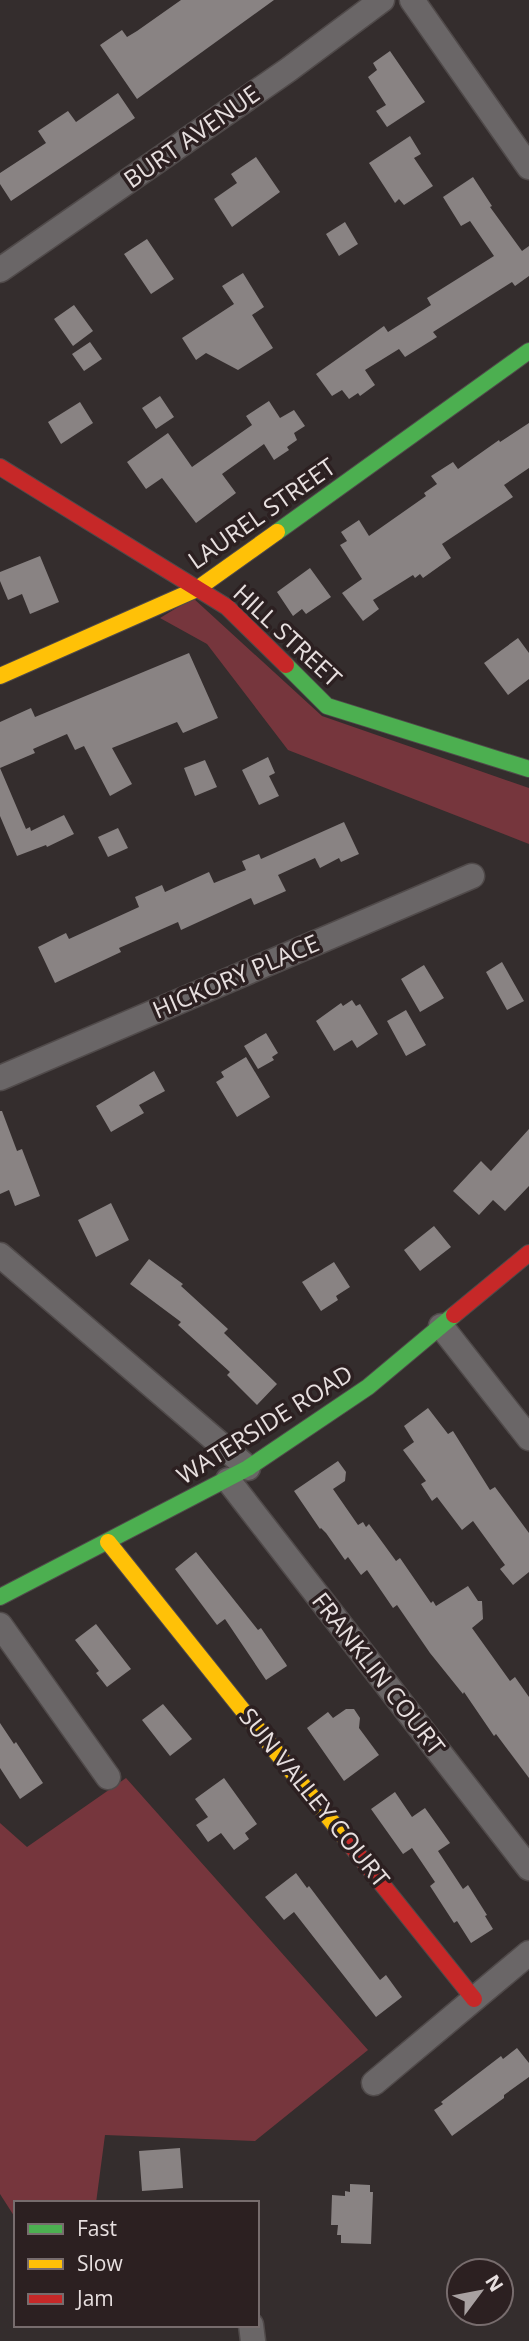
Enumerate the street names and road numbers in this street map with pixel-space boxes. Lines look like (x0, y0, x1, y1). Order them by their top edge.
street label: BURT AVENUE (117, 77, 266, 195)
street label: LAUREL STREET (181, 450, 342, 576)
street label: HILL STREET (227, 576, 349, 694)
street label: HICKORY PLACE (147, 926, 324, 1026)
street label: WATERSIDE ROAD (170, 1356, 358, 1491)
street label: FRANKLIN COURT (305, 1585, 453, 1761)
street label: SUN VALLEY COURT (233, 1700, 398, 1894)

